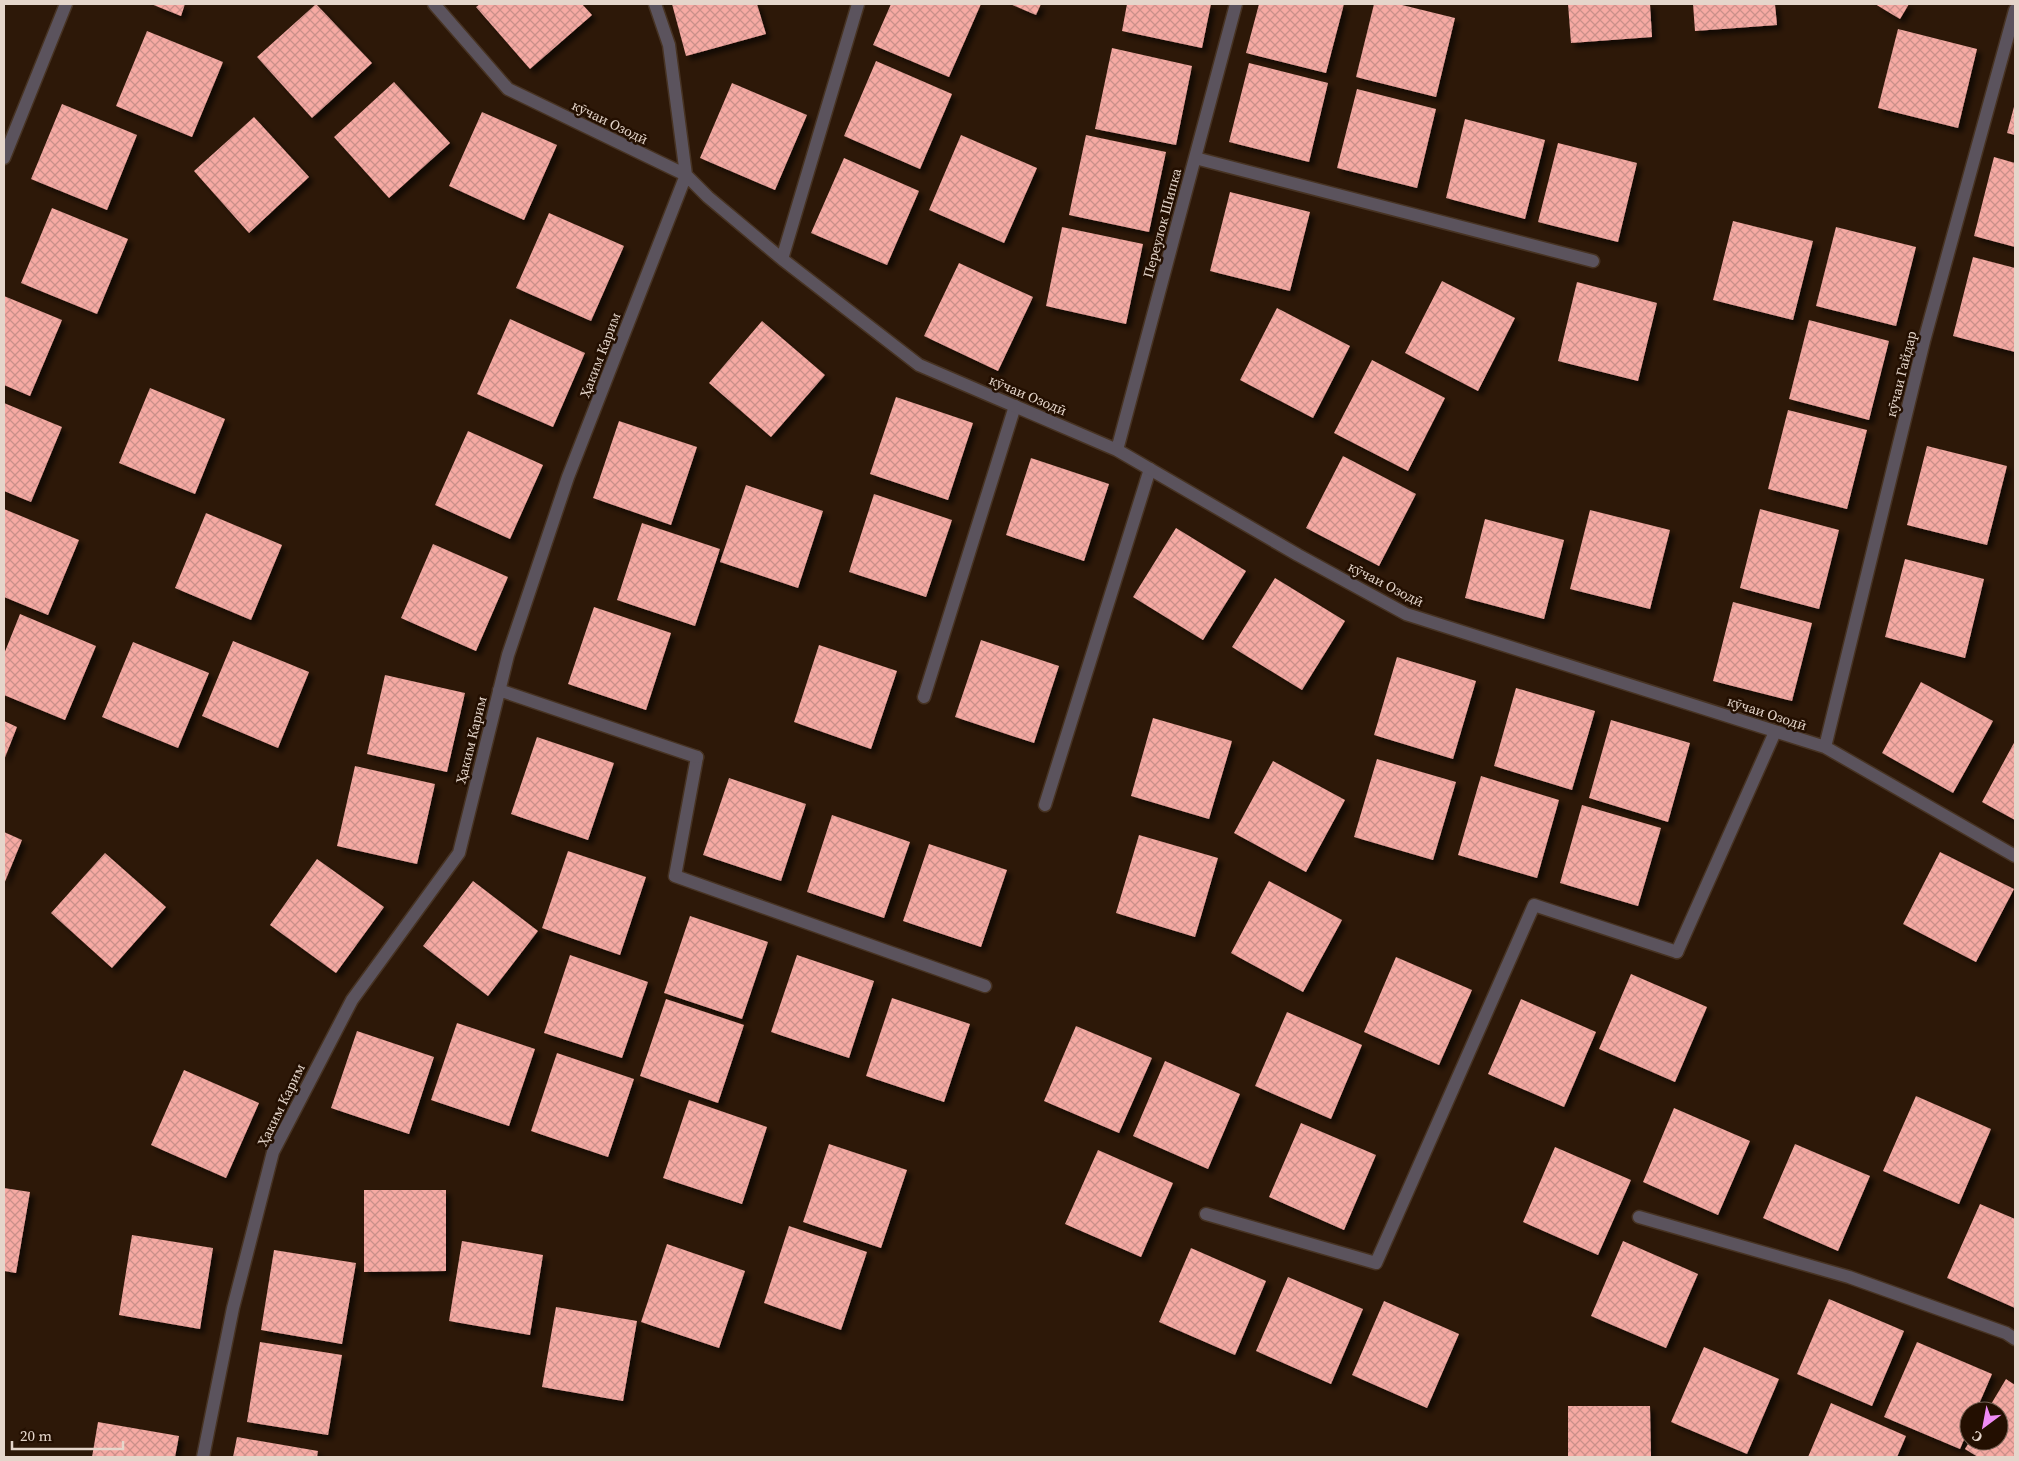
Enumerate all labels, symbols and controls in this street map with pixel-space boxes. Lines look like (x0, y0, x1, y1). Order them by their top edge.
street label: кӯчаи Озодӣ (569, 95, 651, 149)
street label: Переулок Шипка (1138, 165, 1186, 280)
street label: Ҳаким Карим (575, 309, 625, 401)
street label: кӯчаи Гайдар (1881, 329, 1921, 419)
street label: кӯчаи Озодӣ (986, 370, 1070, 420)
street label: кӯчаи Озодӣ (1345, 556, 1427, 612)
street label: кӯчаи Озодӣ (1725, 691, 1809, 735)
street label: Ҳаким Карим (450, 694, 492, 786)
street label: Ҳаким Карим (252, 1060, 310, 1150)
north arrow (1959, 1401, 2009, 1451)
scale bar (12, 1418, 124, 1450)
text: 20 m (20, 1425, 52, 1446)
text: С (1968, 1426, 1986, 1448)

